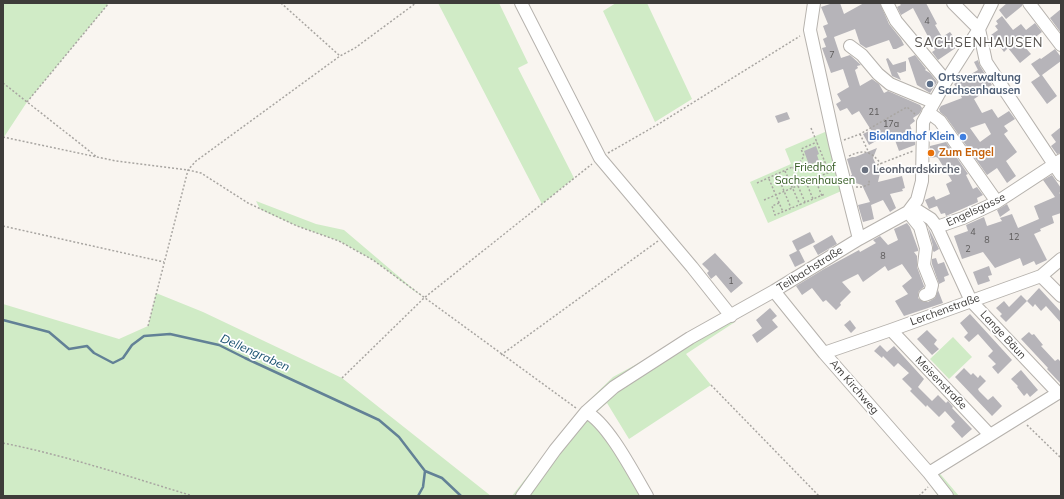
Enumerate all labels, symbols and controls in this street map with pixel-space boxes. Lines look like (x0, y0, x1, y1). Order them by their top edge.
house number: 4 (924, 16, 930, 26)
district label: SACHSENHAUSEN (914, 35, 1044, 51)
house number: 7 (829, 50, 835, 60)
place label: Ortsverwaltung Sachsenhausen (938, 71, 1021, 97)
marker: Ortsverwaltung Sachsenhausen (925, 79, 935, 89)
house number: 21 (869, 107, 879, 117)
house number: 17a (883, 119, 899, 129)
place label: Biolandhof Klein (869, 130, 955, 144)
marker: Biolandhof Klein (958, 132, 968, 142)
place label: Zum Engel (939, 146, 994, 160)
marker: Zum Engel (926, 148, 936, 158)
park label: Friedhof Sachsenhausen (775, 161, 855, 187)
place label: Leonhardskirche (873, 163, 960, 177)
marker: Leonhardskirche (860, 165, 870, 175)
street label: Engelsgasse (944, 191, 1008, 229)
house number: 4 (970, 227, 976, 237)
house number: 12 (1009, 232, 1019, 242)
house number: 8 (984, 235, 990, 245)
street label: Teilbachstraße (775, 244, 845, 294)
house number: 2 (965, 244, 971, 254)
house number: 8 (880, 251, 886, 261)
house number: 1 (728, 276, 734, 286)
street label: Lerchenstraße (908, 291, 982, 329)
street label: Lange Bäun (977, 308, 1029, 362)
water label: Dellengraben (218, 331, 292, 375)
street label: Meisenstraße (912, 354, 970, 412)
street label: Am Kirchweg (827, 357, 881, 417)

